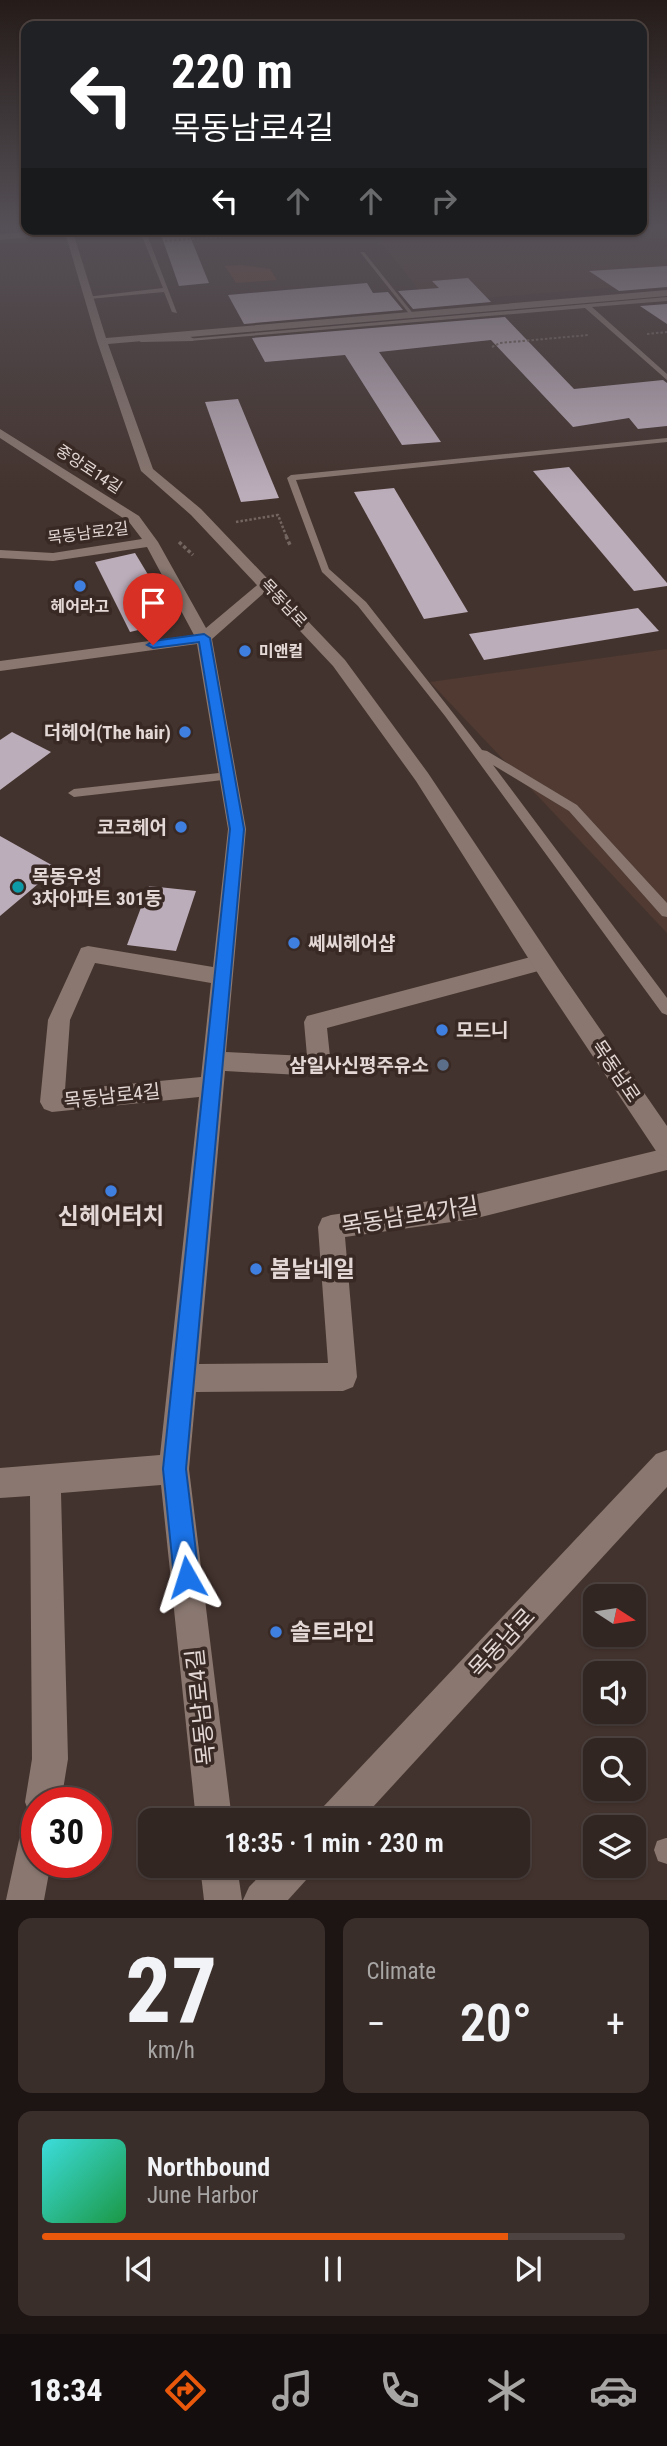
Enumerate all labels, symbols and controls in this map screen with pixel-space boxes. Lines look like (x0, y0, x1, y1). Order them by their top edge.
text: 220 m (171, 43, 293, 100)
icon: left (56, 49, 147, 140)
text: 목동남로4길 (171, 109, 334, 147)
icon: left (206, 182, 244, 220)
icon: ahead (279, 182, 317, 220)
icon: ahead (352, 182, 390, 220)
icon: right (425, 182, 463, 220)
street label: 중앙로14길 (53, 441, 125, 497)
street label: 목동남로2길 (46, 519, 130, 547)
pin (123, 573, 183, 645)
street label: 목동남로 (257, 575, 311, 631)
marker: 헤어라고 (72, 578, 88, 594)
icon: arrive (134, 584, 172, 622)
place label: 헤어라고 (51, 597, 109, 616)
place label: 미앤컬 (259, 642, 303, 661)
marker: 미앤컬 (237, 643, 253, 659)
place label: 더헤어(The hair) (44, 721, 171, 744)
marker: 더헤어(The hair) (177, 724, 193, 740)
place label: 코코헤어 (97, 816, 167, 839)
marker: 코코헤어 (173, 819, 189, 835)
place label: 목동우성 3차아파트 301동 (32, 865, 162, 910)
marker: 목동우성 3차아파트 301동 (10, 879, 26, 895)
place label: 쎄씨헤어샵 (308, 932, 395, 955)
marker: 쎄씨헤어샵 (286, 935, 302, 951)
place label: 모드니 (456, 1019, 508, 1042)
marker: 모드니 (434, 1022, 450, 1038)
street label: 목동남로 (587, 1036, 645, 1106)
place label: 삼일사신평주유소 (289, 1054, 429, 1077)
marker: 삼일사신평주유소 (435, 1057, 451, 1073)
street label: 목동남로4길 (63, 1080, 161, 1112)
marker: 신헤어터치 (103, 1183, 119, 1199)
street label: 목동남로4가길 (340, 1192, 480, 1240)
place label: 신헤어터치 (58, 1203, 164, 1230)
place label: 봄날네일 (270, 1256, 355, 1283)
marker: 봄날네일 (248, 1261, 264, 1277)
position arrow (150, 1540, 224, 1614)
north arrow (583, 1584, 646, 1647)
map controls (583, 1584, 646, 1878)
street label: 목동남로 (463, 1603, 541, 1683)
place label: 솔트라인 (290, 1619, 375, 1646)
marker: 솔트라인 (268, 1624, 284, 1640)
street label: 목동남로4길 (181, 1647, 221, 1767)
button: sound (583, 1661, 646, 1724)
button: search (583, 1738, 646, 1801)
speed limit sign: 30 (21, 1787, 112, 1878)
button: layers (583, 1815, 646, 1878)
text: 18:35 · 1 min · 230 m (224, 1828, 444, 1858)
text: 27 (125, 1938, 217, 2044)
text: Climate (367, 1958, 436, 1985)
text: 20° (460, 1993, 532, 2054)
text: − (367, 2002, 386, 2046)
text: + (606, 2002, 625, 2046)
text: km/h (148, 2037, 195, 2064)
text: Northbound (147, 2152, 270, 2182)
text: June Harbor (147, 2182, 259, 2209)
icon: previous (120, 2250, 158, 2288)
icon: pause (314, 2250, 352, 2288)
icon: next (509, 2250, 547, 2288)
icon: directions (161, 2366, 210, 2415)
icon: music (268, 2366, 317, 2415)
icon: phone (375, 2366, 424, 2415)
icon: climate (482, 2366, 531, 2415)
icon: car (589, 2366, 638, 2415)
text: 18:34 (29, 2371, 102, 2409)

